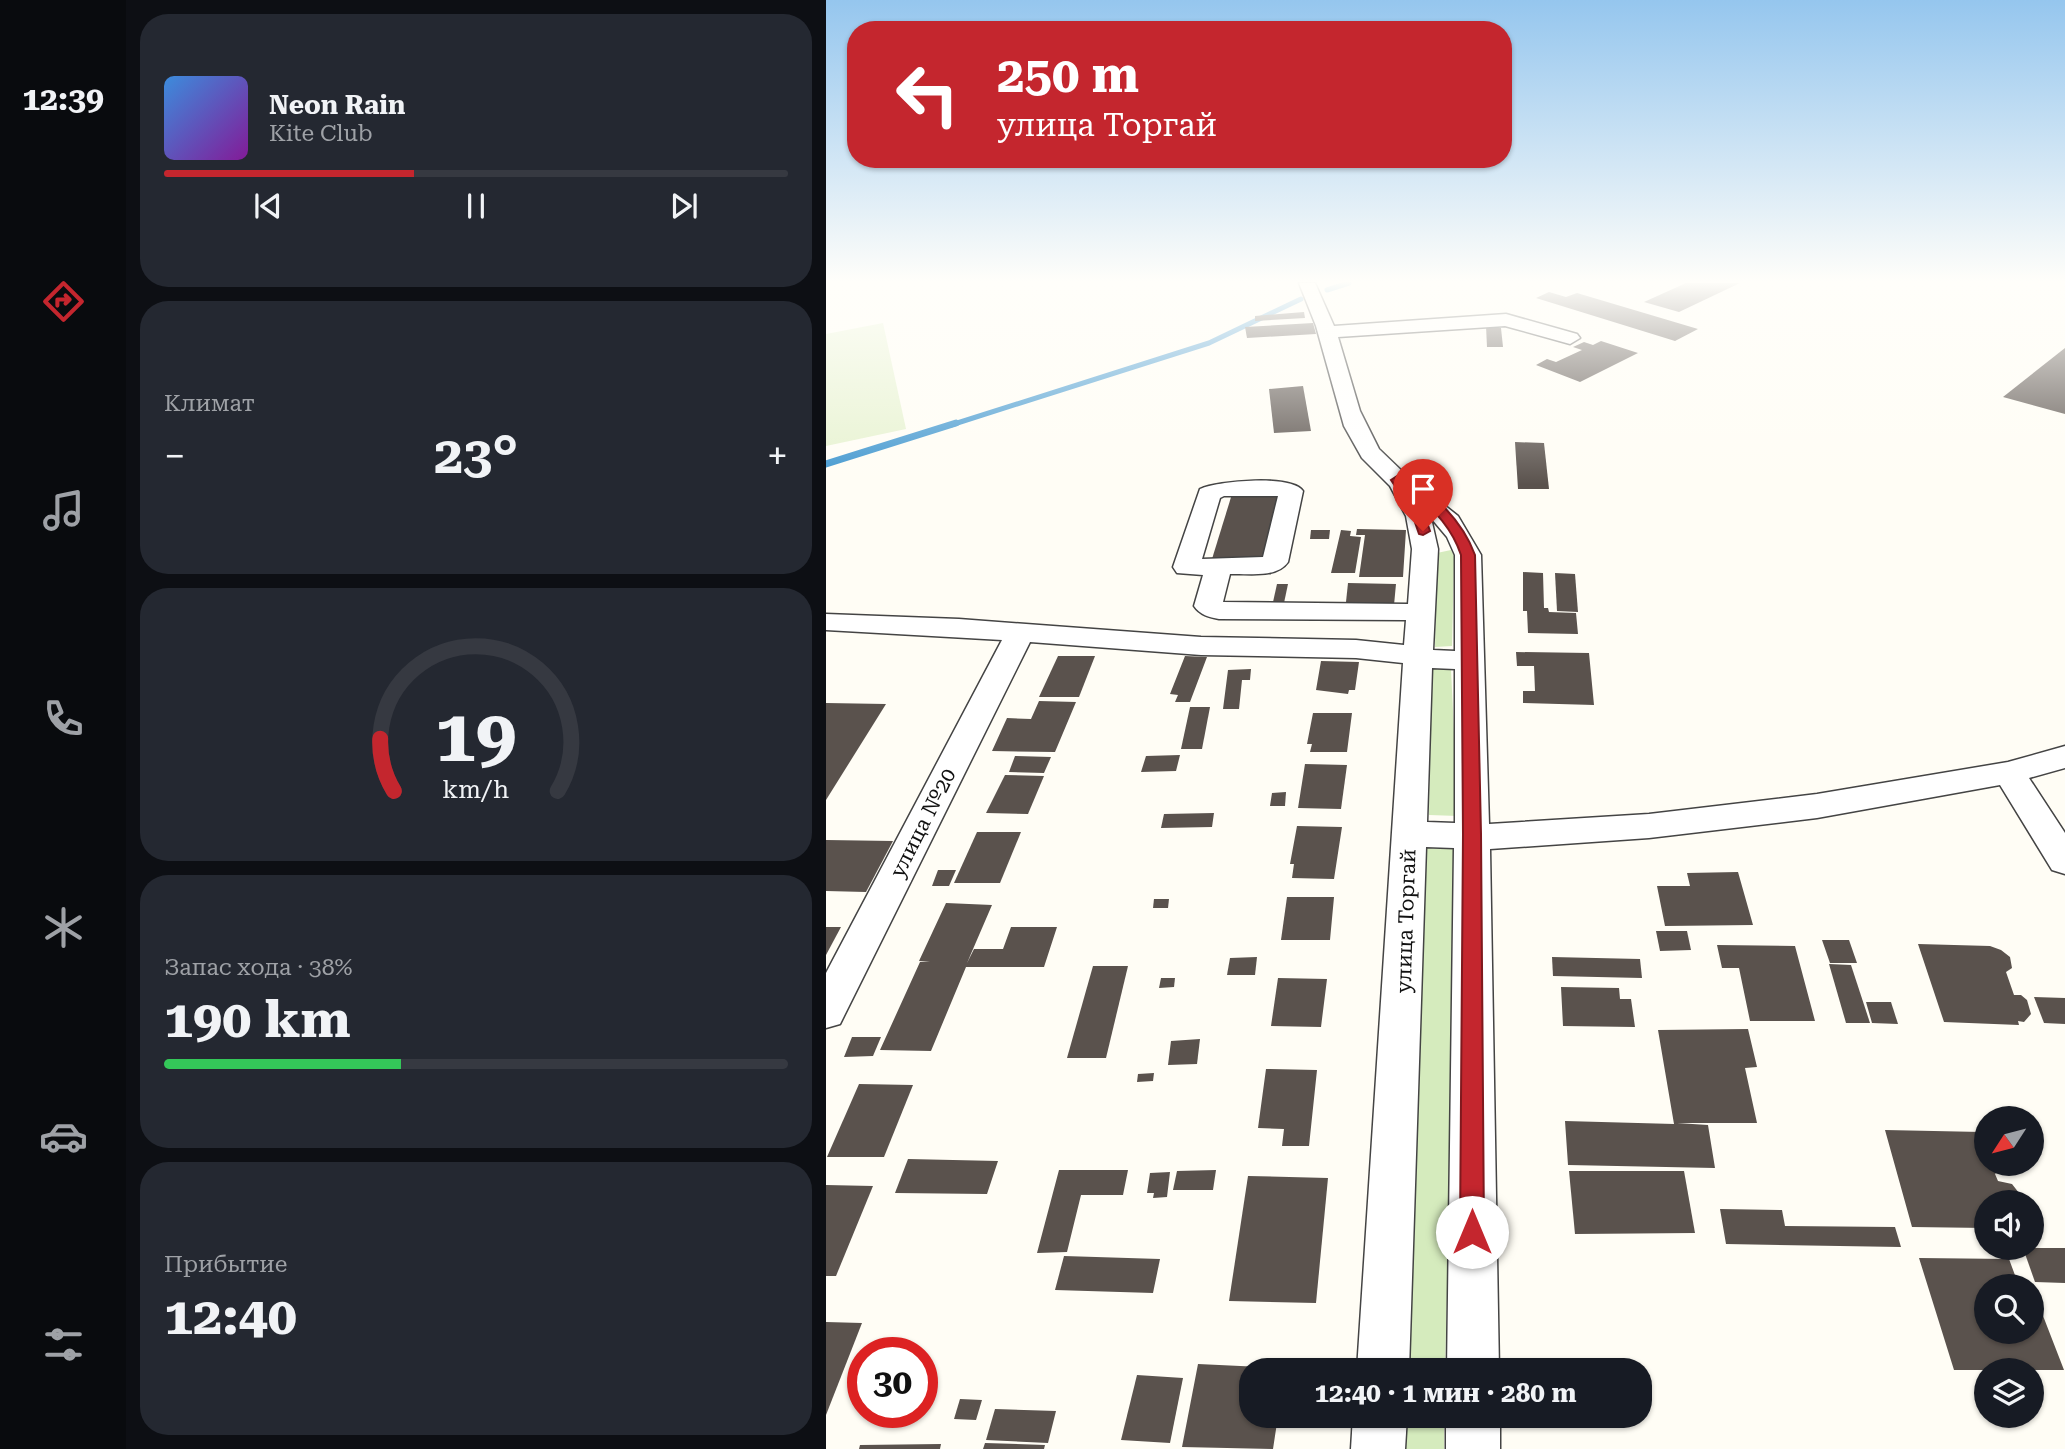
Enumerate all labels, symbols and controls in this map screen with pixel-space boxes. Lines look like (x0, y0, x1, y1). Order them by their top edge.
text: 250 m (997, 47, 1139, 104)
icon: left (882, 49, 973, 140)
text: 12:39 (22, 80, 104, 118)
text: Neon Rain (269, 90, 405, 120)
text: улица Торгай (997, 106, 1217, 144)
text: Kite Club (269, 120, 373, 147)
icon: previous (249, 187, 287, 225)
icon: pause (457, 187, 495, 225)
icon: next (665, 187, 703, 225)
icon: directions (39, 277, 88, 326)
text: Климат (164, 390, 255, 417)
text: 23° (434, 425, 518, 486)
text: − (164, 434, 185, 478)
text: + (767, 434, 788, 478)
pin (1393, 459, 1453, 531)
icon: arrive (1404, 470, 1442, 508)
icon: music (39, 486, 88, 535)
icon: phone (39, 694, 88, 743)
text: 19 (435, 694, 517, 779)
street label: улица №20 (885, 764, 961, 882)
text: km/h (443, 774, 509, 803)
street label: улица Торгай (1391, 848, 1421, 994)
icon: climate (39, 903, 88, 952)
text: Запас хода · 38% (164, 954, 353, 981)
text: 190 km (164, 989, 351, 1050)
north arrow (1974, 1106, 2044, 1176)
map controls (1974, 1106, 2044, 1428)
icon: car (39, 1112, 88, 1161)
button: sound (1974, 1190, 2044, 1260)
position arrow (1435, 1195, 1509, 1269)
text: Прибытие (164, 1251, 287, 1278)
button: search (1974, 1274, 2044, 1344)
text: 12:40 (164, 1286, 297, 1347)
icon: filters (39, 1320, 88, 1369)
speed limit sign: 30 (847, 1337, 938, 1428)
button: layers (1974, 1358, 2044, 1428)
text: 12:40 · 1 мин · 280 m (1315, 1378, 1576, 1408)

